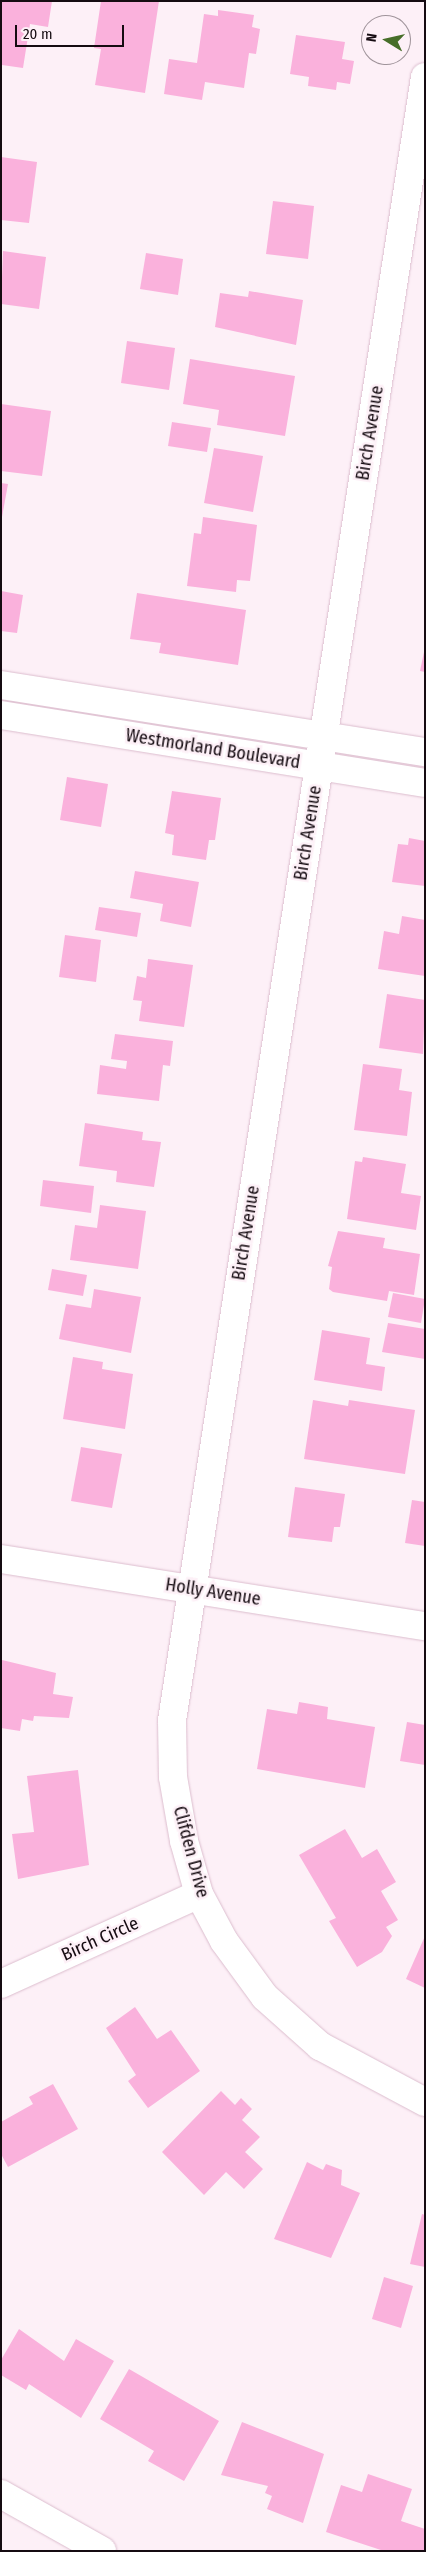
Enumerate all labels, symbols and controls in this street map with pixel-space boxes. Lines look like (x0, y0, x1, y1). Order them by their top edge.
scale bar (18, 15, 126, 47)
north arrow (361, 15, 411, 65)
text: 20 m (23, 25, 53, 43)
text: N (363, 32, 381, 43)
street label: Birch Avenue (352, 384, 388, 482)
street label: Westmorland Boulevard (124, 725, 302, 773)
street label: Birch Avenue (290, 784, 326, 882)
street label: Birch Avenue (228, 1184, 264, 1282)
street label: Holly Avenue (164, 1574, 262, 1610)
street label: Clifden Drive (168, 1804, 214, 1900)
street label: Birch Circle (58, 1912, 142, 1966)

